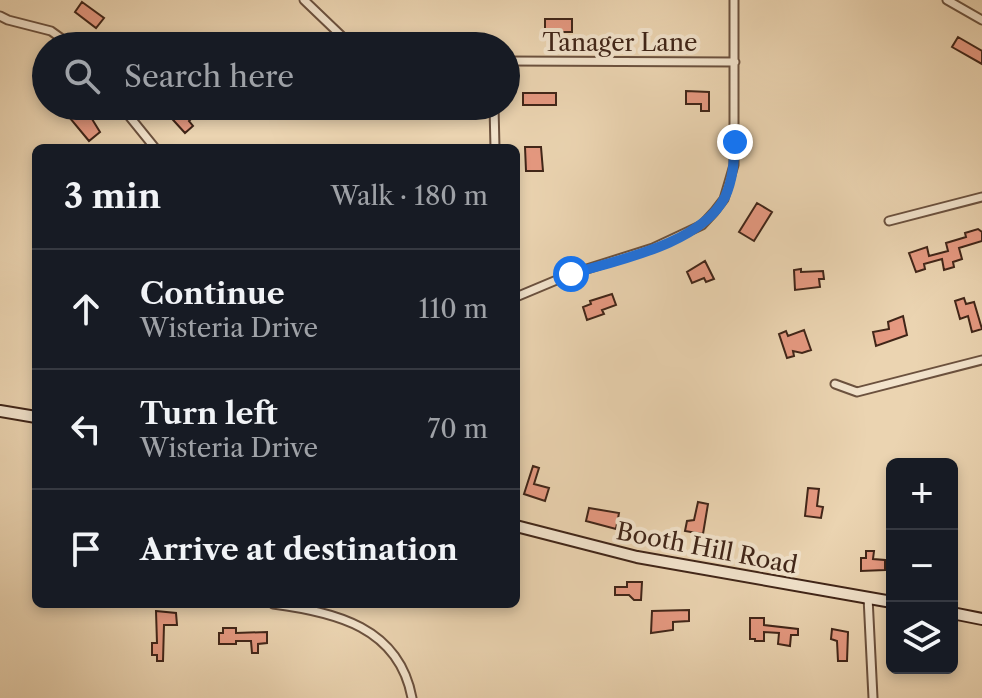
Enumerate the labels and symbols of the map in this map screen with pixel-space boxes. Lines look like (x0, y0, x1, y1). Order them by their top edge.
street label: Tanager Lane (543, 28, 697, 57)
route end (717, 124, 753, 160)
route start (553, 256, 589, 292)
street label: Booth Hill Road (614, 516, 800, 580)

